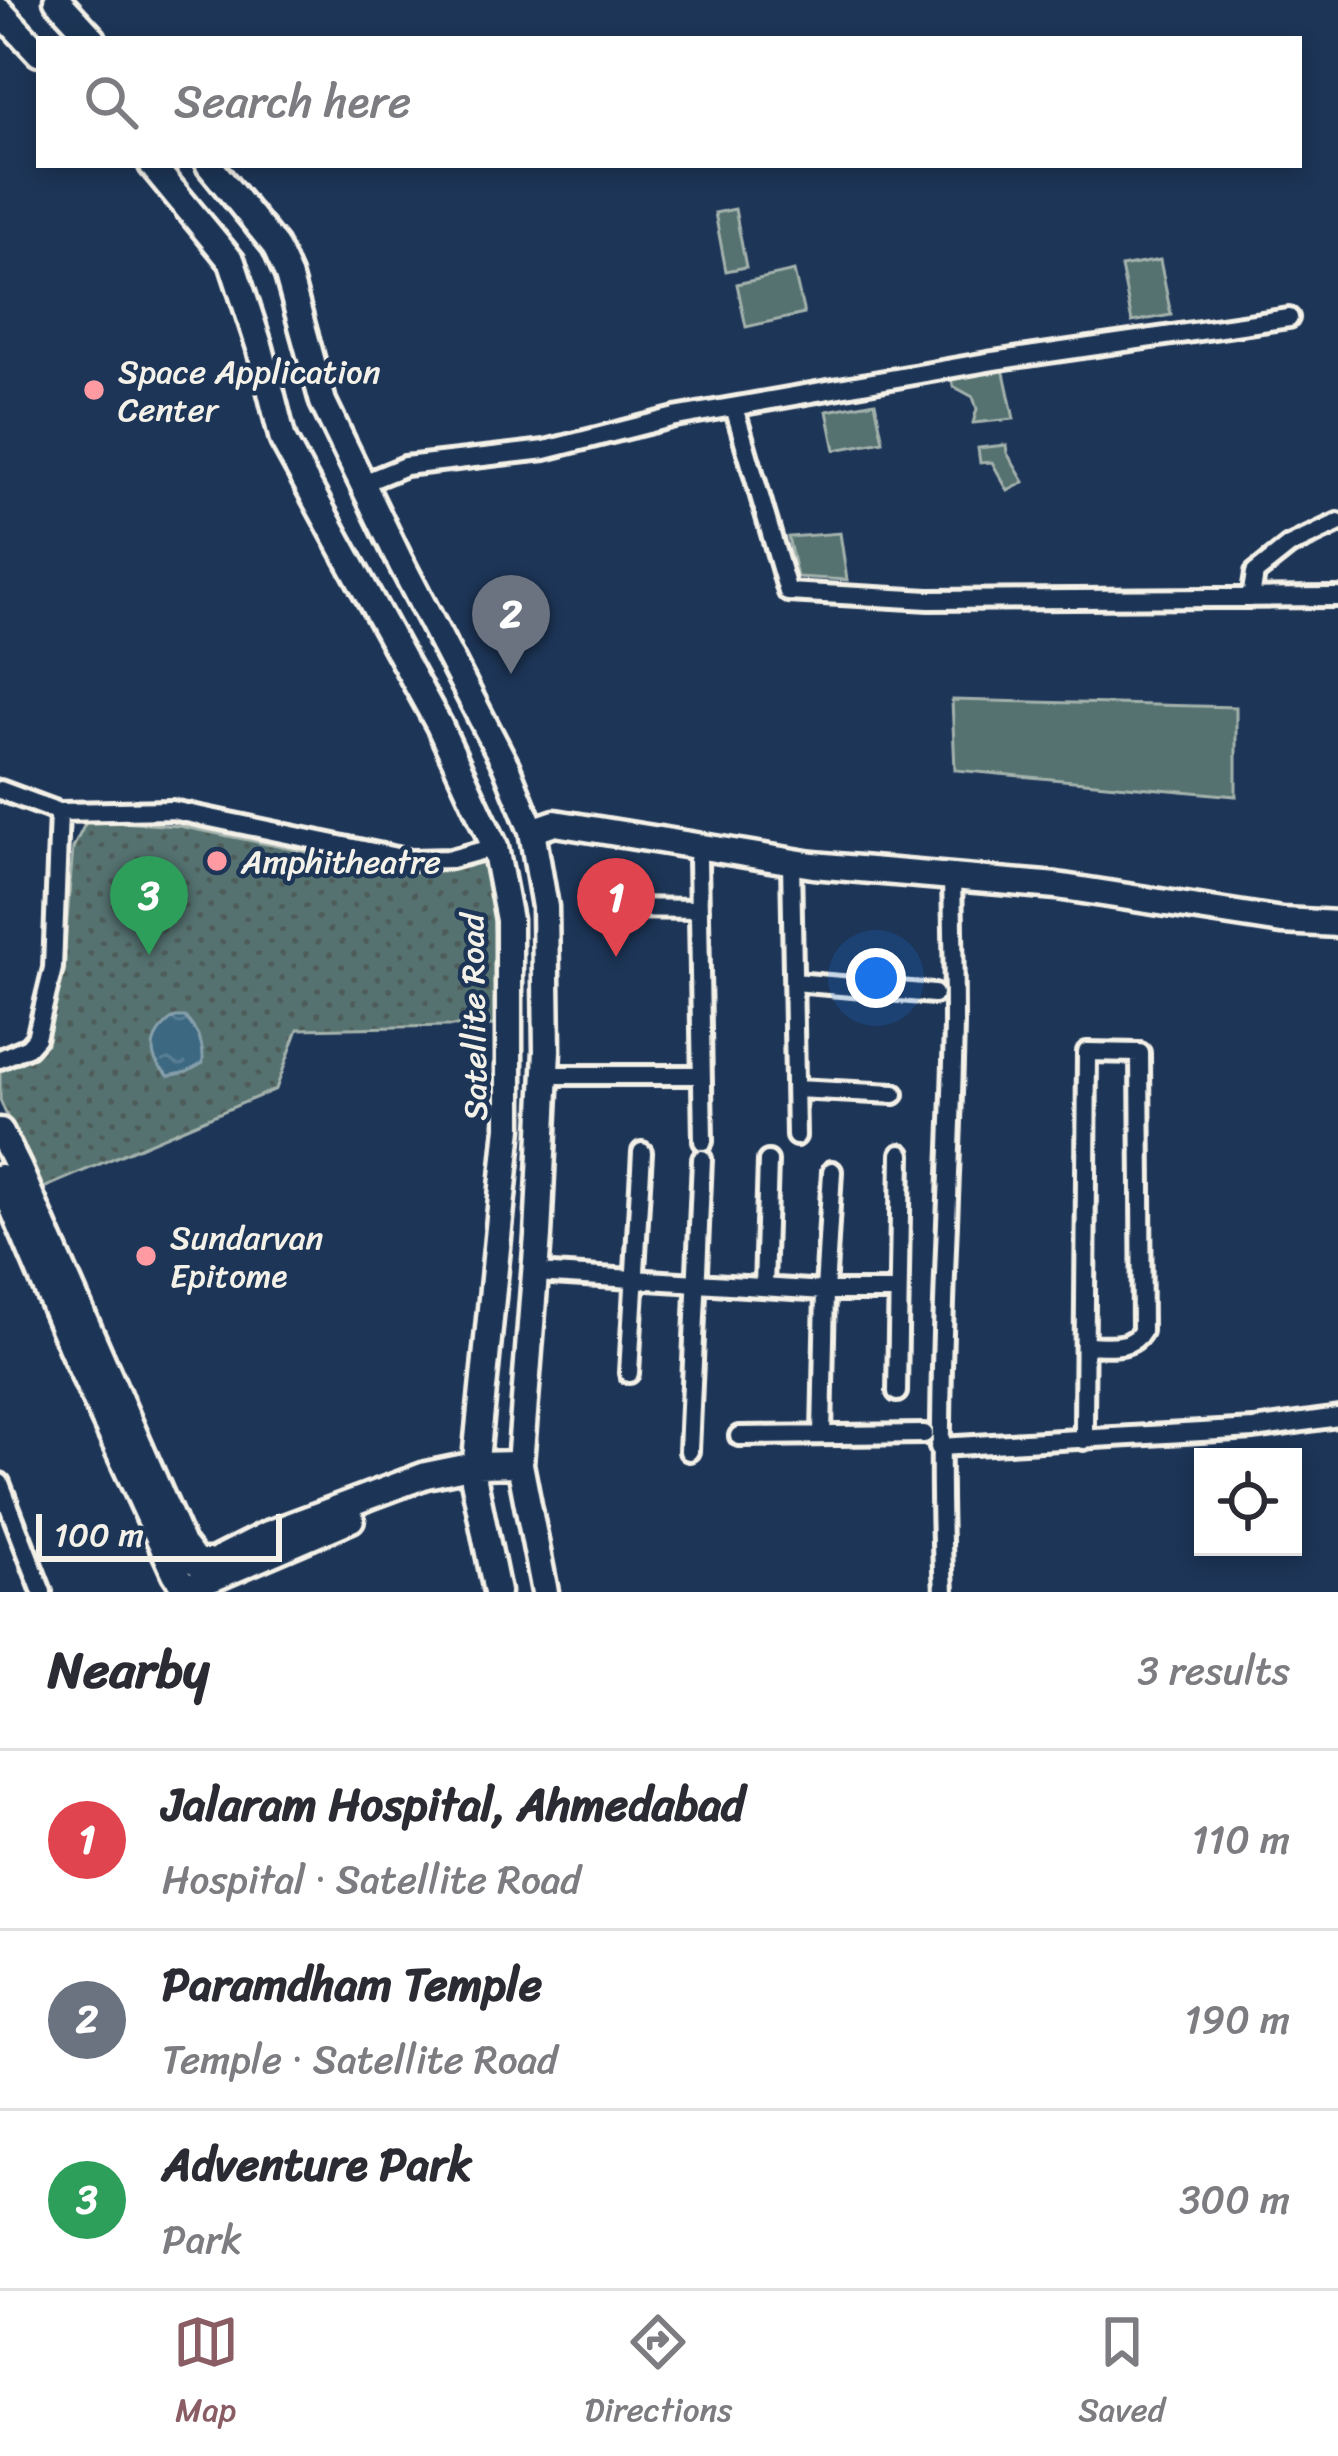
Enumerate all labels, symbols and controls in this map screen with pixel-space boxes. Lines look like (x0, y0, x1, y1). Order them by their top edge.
search box (36, 36, 1302, 168)
text: Search here (174, 62, 411, 142)
icon: search (78, 69, 144, 135)
place label: Space Application Center (118, 343, 381, 439)
marker: Space Application Center (81, 377, 107, 403)
pin: 2 (472, 575, 550, 674)
place label: Amphitheatre (240, 833, 441, 891)
marker: Amphitheatre (204, 848, 230, 874)
pin: 3 (110, 856, 188, 955)
pin: 1 (577, 858, 655, 957)
street label: Satellite Road (443, 910, 505, 1121)
your location (846, 948, 906, 1008)
place label: Sundarvan Epitome (170, 1209, 324, 1305)
marker: Sundarvan Epitome (133, 1243, 159, 1269)
map controls (1194, 1448, 1302, 1556)
button: locate (1194, 1448, 1302, 1556)
text: 100 m (54, 1506, 144, 1564)
scale bar (36, 1508, 282, 1561)
text: Nearby (48, 1625, 209, 1715)
text: 3 results (1137, 1636, 1290, 1705)
text: Jalaram Hospital, Ahmedabad (162, 1765, 745, 1845)
text: 1 (79, 1805, 95, 1874)
text: 110 m (1192, 1805, 1290, 1874)
text: Hospital · Satellite Road (162, 1845, 581, 1914)
text: Paramdham Temple (162, 1945, 542, 2025)
text: 2 (76, 1985, 98, 2054)
text: 190 m (1185, 1985, 1290, 2054)
text: Temple · Satellite Road (162, 2025, 558, 2094)
text: Adventure Park (162, 2125, 472, 2205)
text: 3 (76, 2165, 98, 2234)
text: 300 m (1179, 2165, 1290, 2234)
text: Park (162, 2205, 242, 2274)
tab: Map (173, 2309, 239, 2439)
tab: Directions (585, 2309, 732, 2439)
tab: Saved (1078, 2309, 1165, 2439)

